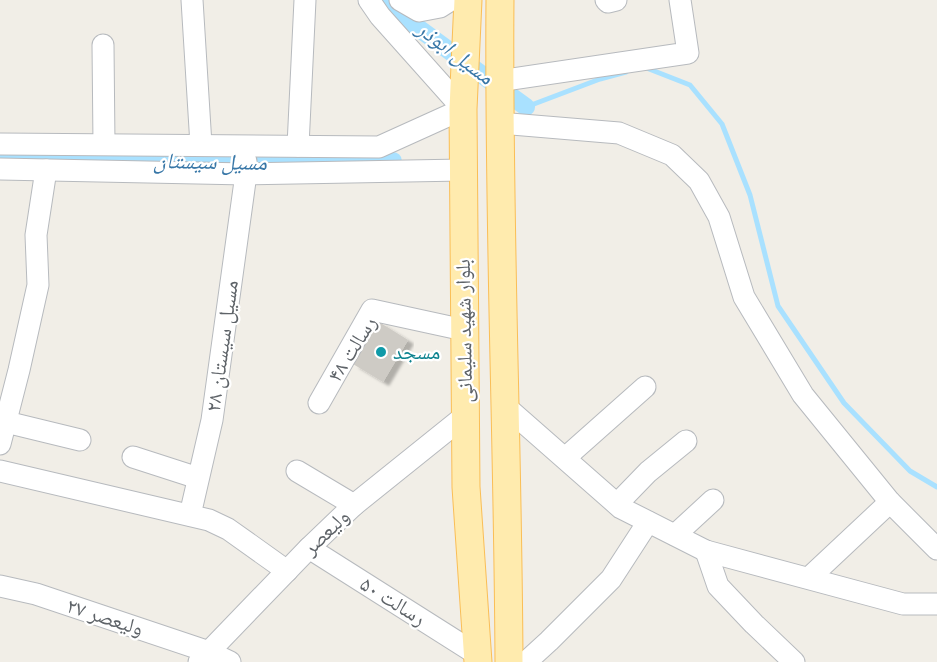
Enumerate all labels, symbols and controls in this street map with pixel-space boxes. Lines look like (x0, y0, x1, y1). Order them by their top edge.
water label: مسیل ابوذر (410, 15, 499, 90)
water label: مسیل سیستان (153, 148, 267, 176)
street label: بلوار شهید سلیمانی (451, 259, 478, 403)
street label: مسیل سیستان ۲۸ (201, 279, 244, 414)
street label: رسالت ۴۸ (323, 312, 381, 386)
place label: مسجد (393, 340, 440, 364)
marker: مسجد (374, 345, 388, 359)
street label: ولیعصر (297, 504, 354, 561)
street label: رسالت ۵۰ (356, 572, 430, 630)
street label: ولیعصر ۲۷ (64, 593, 146, 641)

